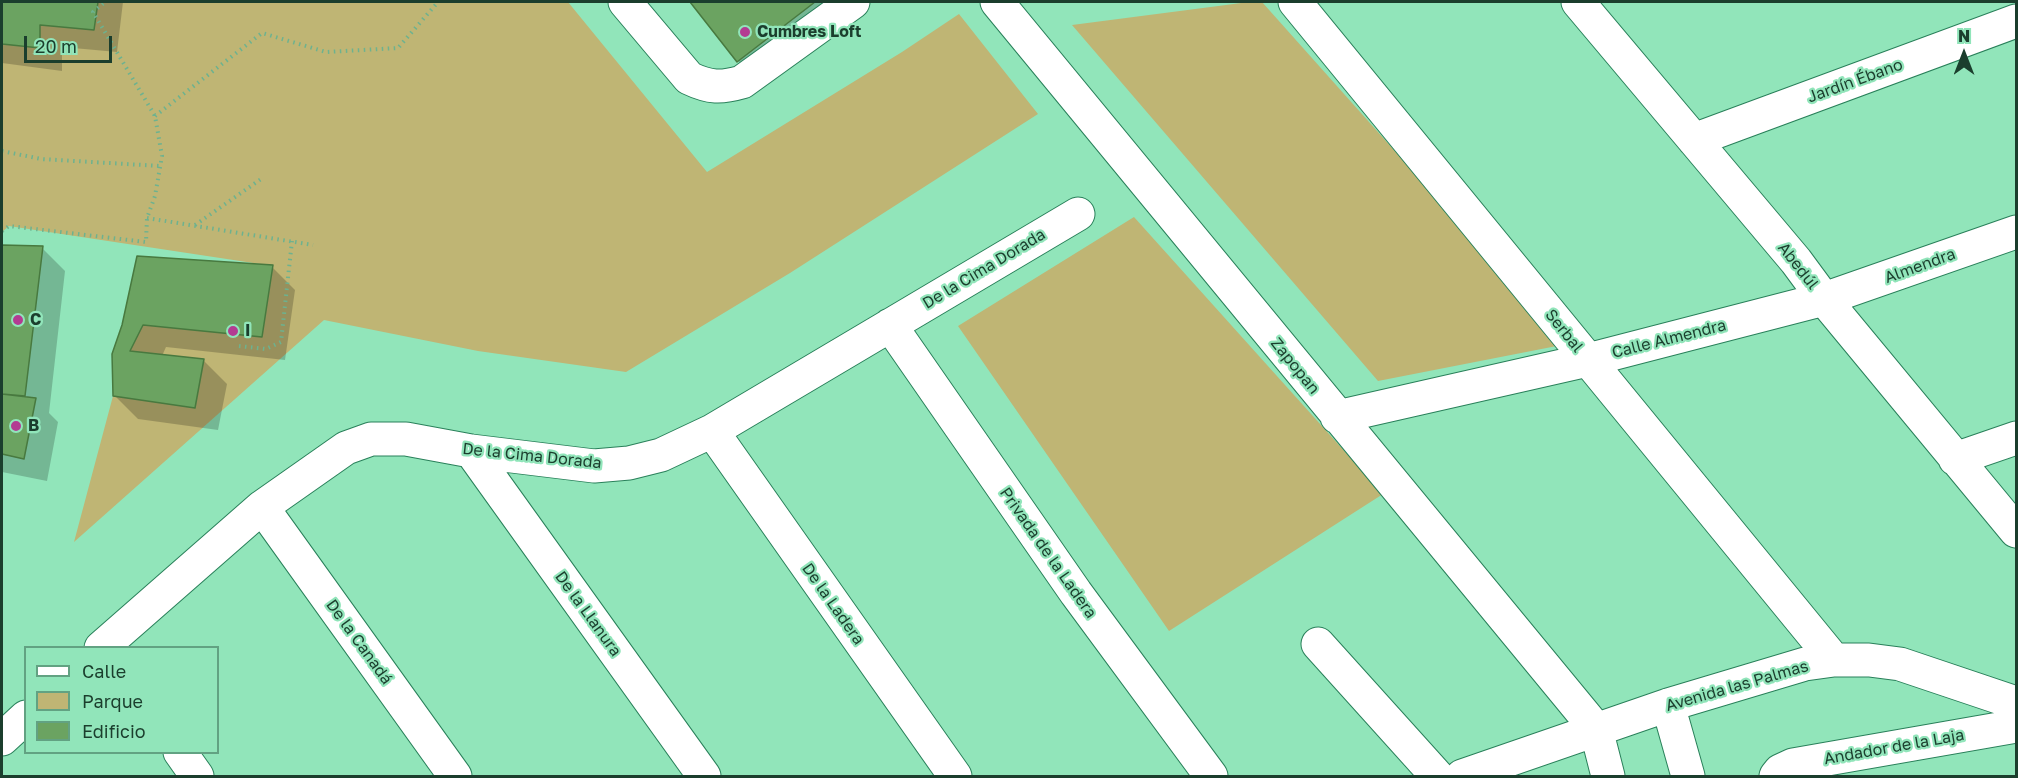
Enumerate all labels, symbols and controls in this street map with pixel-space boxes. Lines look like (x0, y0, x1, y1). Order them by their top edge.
place label: Cumbres Loft (757, 22, 861, 42)
scale bar (27, 24, 116, 62)
north arrow (1934, 24, 1994, 84)
marker: Cumbres Loft (738, 25, 752, 39)
text: N (1958, 26, 1970, 46)
text: 20 m (35, 35, 77, 57)
street label: Jardín Ébano (1805, 55, 1905, 107)
street label: De la Cima Dorada (919, 225, 1049, 313)
street label: Abedúl (1774, 239, 1822, 293)
street label: Almendra (1882, 244, 1958, 288)
street label: Serbal (1541, 306, 1587, 356)
place label: C (30, 310, 41, 330)
marker: C (11, 313, 25, 327)
street label: Calle Almendra (1610, 316, 1728, 362)
place label: I (245, 321, 250, 341)
marker: I (226, 324, 240, 338)
street label: Zapopan (1267, 334, 1323, 398)
place label: B (28, 416, 39, 436)
marker: B (9, 419, 23, 433)
street label: De la Cima Dorada (461, 439, 603, 473)
street label: Privada de la Ladera (996, 484, 1100, 622)
street label: De la Ladera (798, 560, 868, 648)
street label: De la Llanura (551, 568, 625, 660)
street label: De la Canadá (322, 596, 396, 688)
legend (24, 646, 219, 754)
street label: Avenida las Palmas (1663, 656, 1811, 716)
text: Calle (82, 660, 126, 682)
text: Parque (82, 690, 143, 712)
text: Edificio (82, 720, 146, 742)
street label: Andador de la Laja (1822, 725, 1966, 769)

